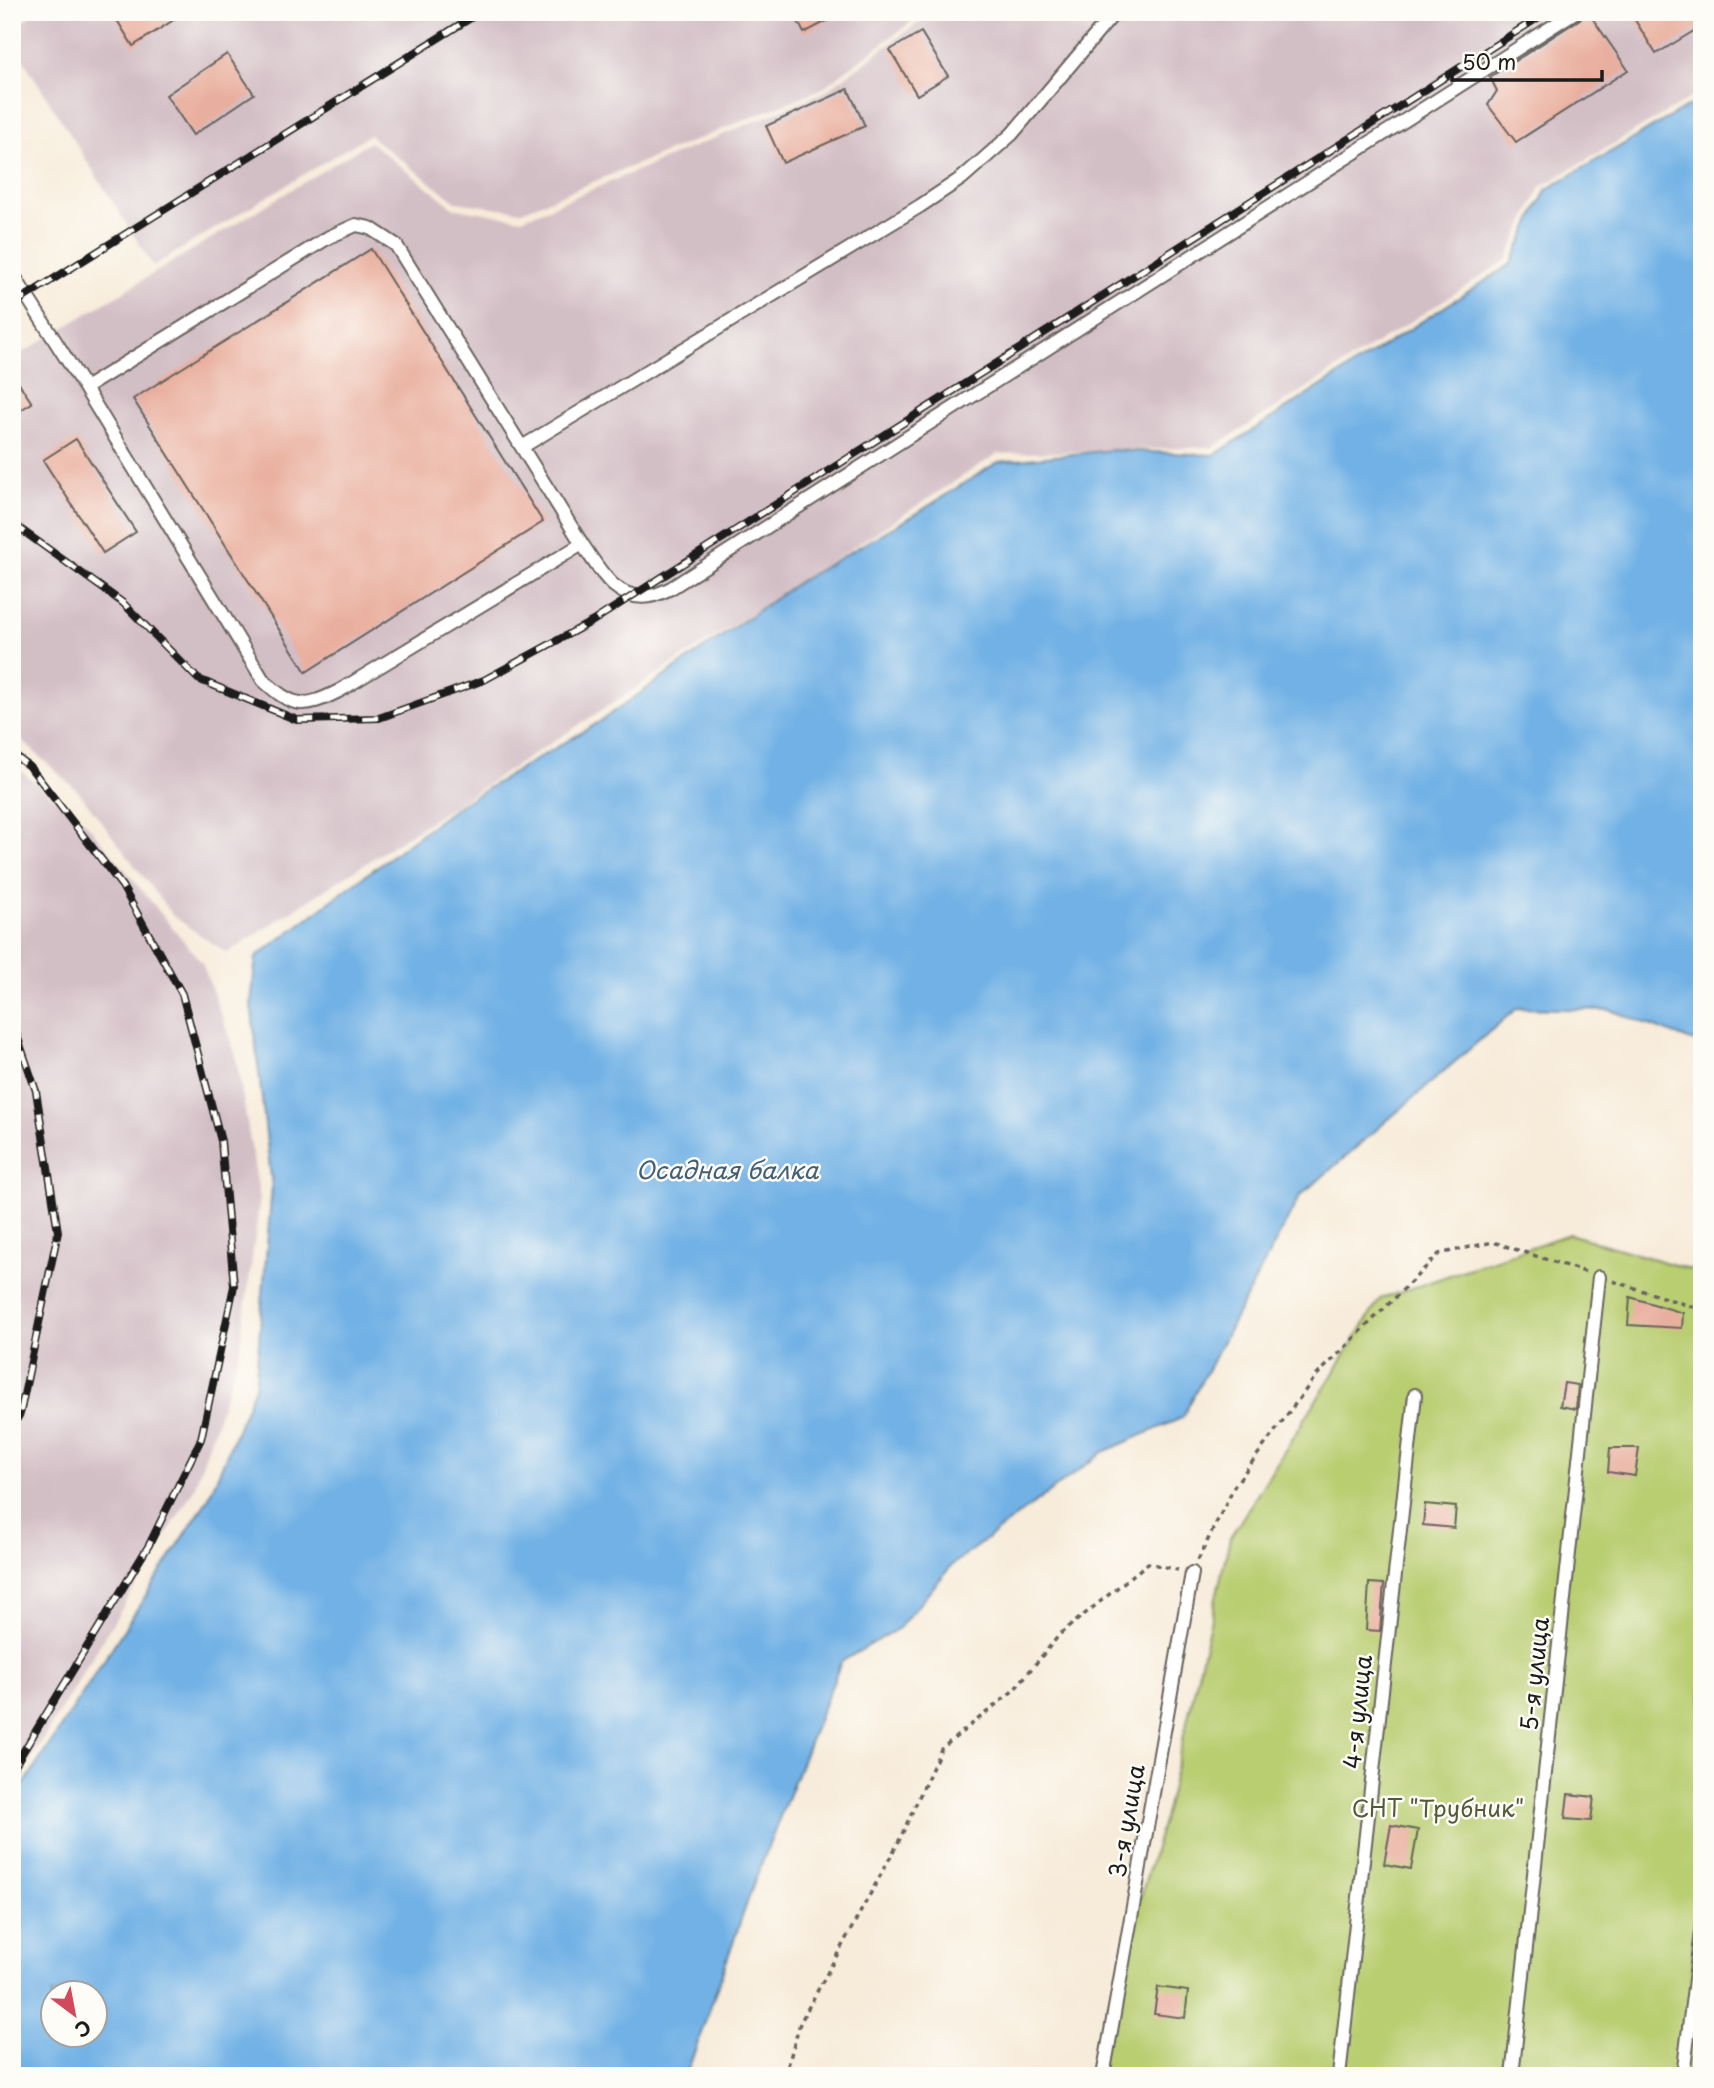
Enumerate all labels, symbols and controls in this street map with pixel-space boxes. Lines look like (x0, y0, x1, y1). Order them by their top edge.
scale bar (1452, 38, 1602, 82)
text: 50 m (1462, 45, 1516, 77)
water label: Осадная балка (636, 1151, 819, 1187)
street label: 5-я улица (1510, 1615, 1557, 1732)
street label: 4-я улица (1333, 1653, 1380, 1771)
street label: 3-я улица (1098, 1761, 1153, 1880)
park label: СНТ "Трубник" (1352, 1790, 1524, 1825)
north arrow (38, 1980, 108, 2050)
text: С (70, 2014, 97, 2045)

